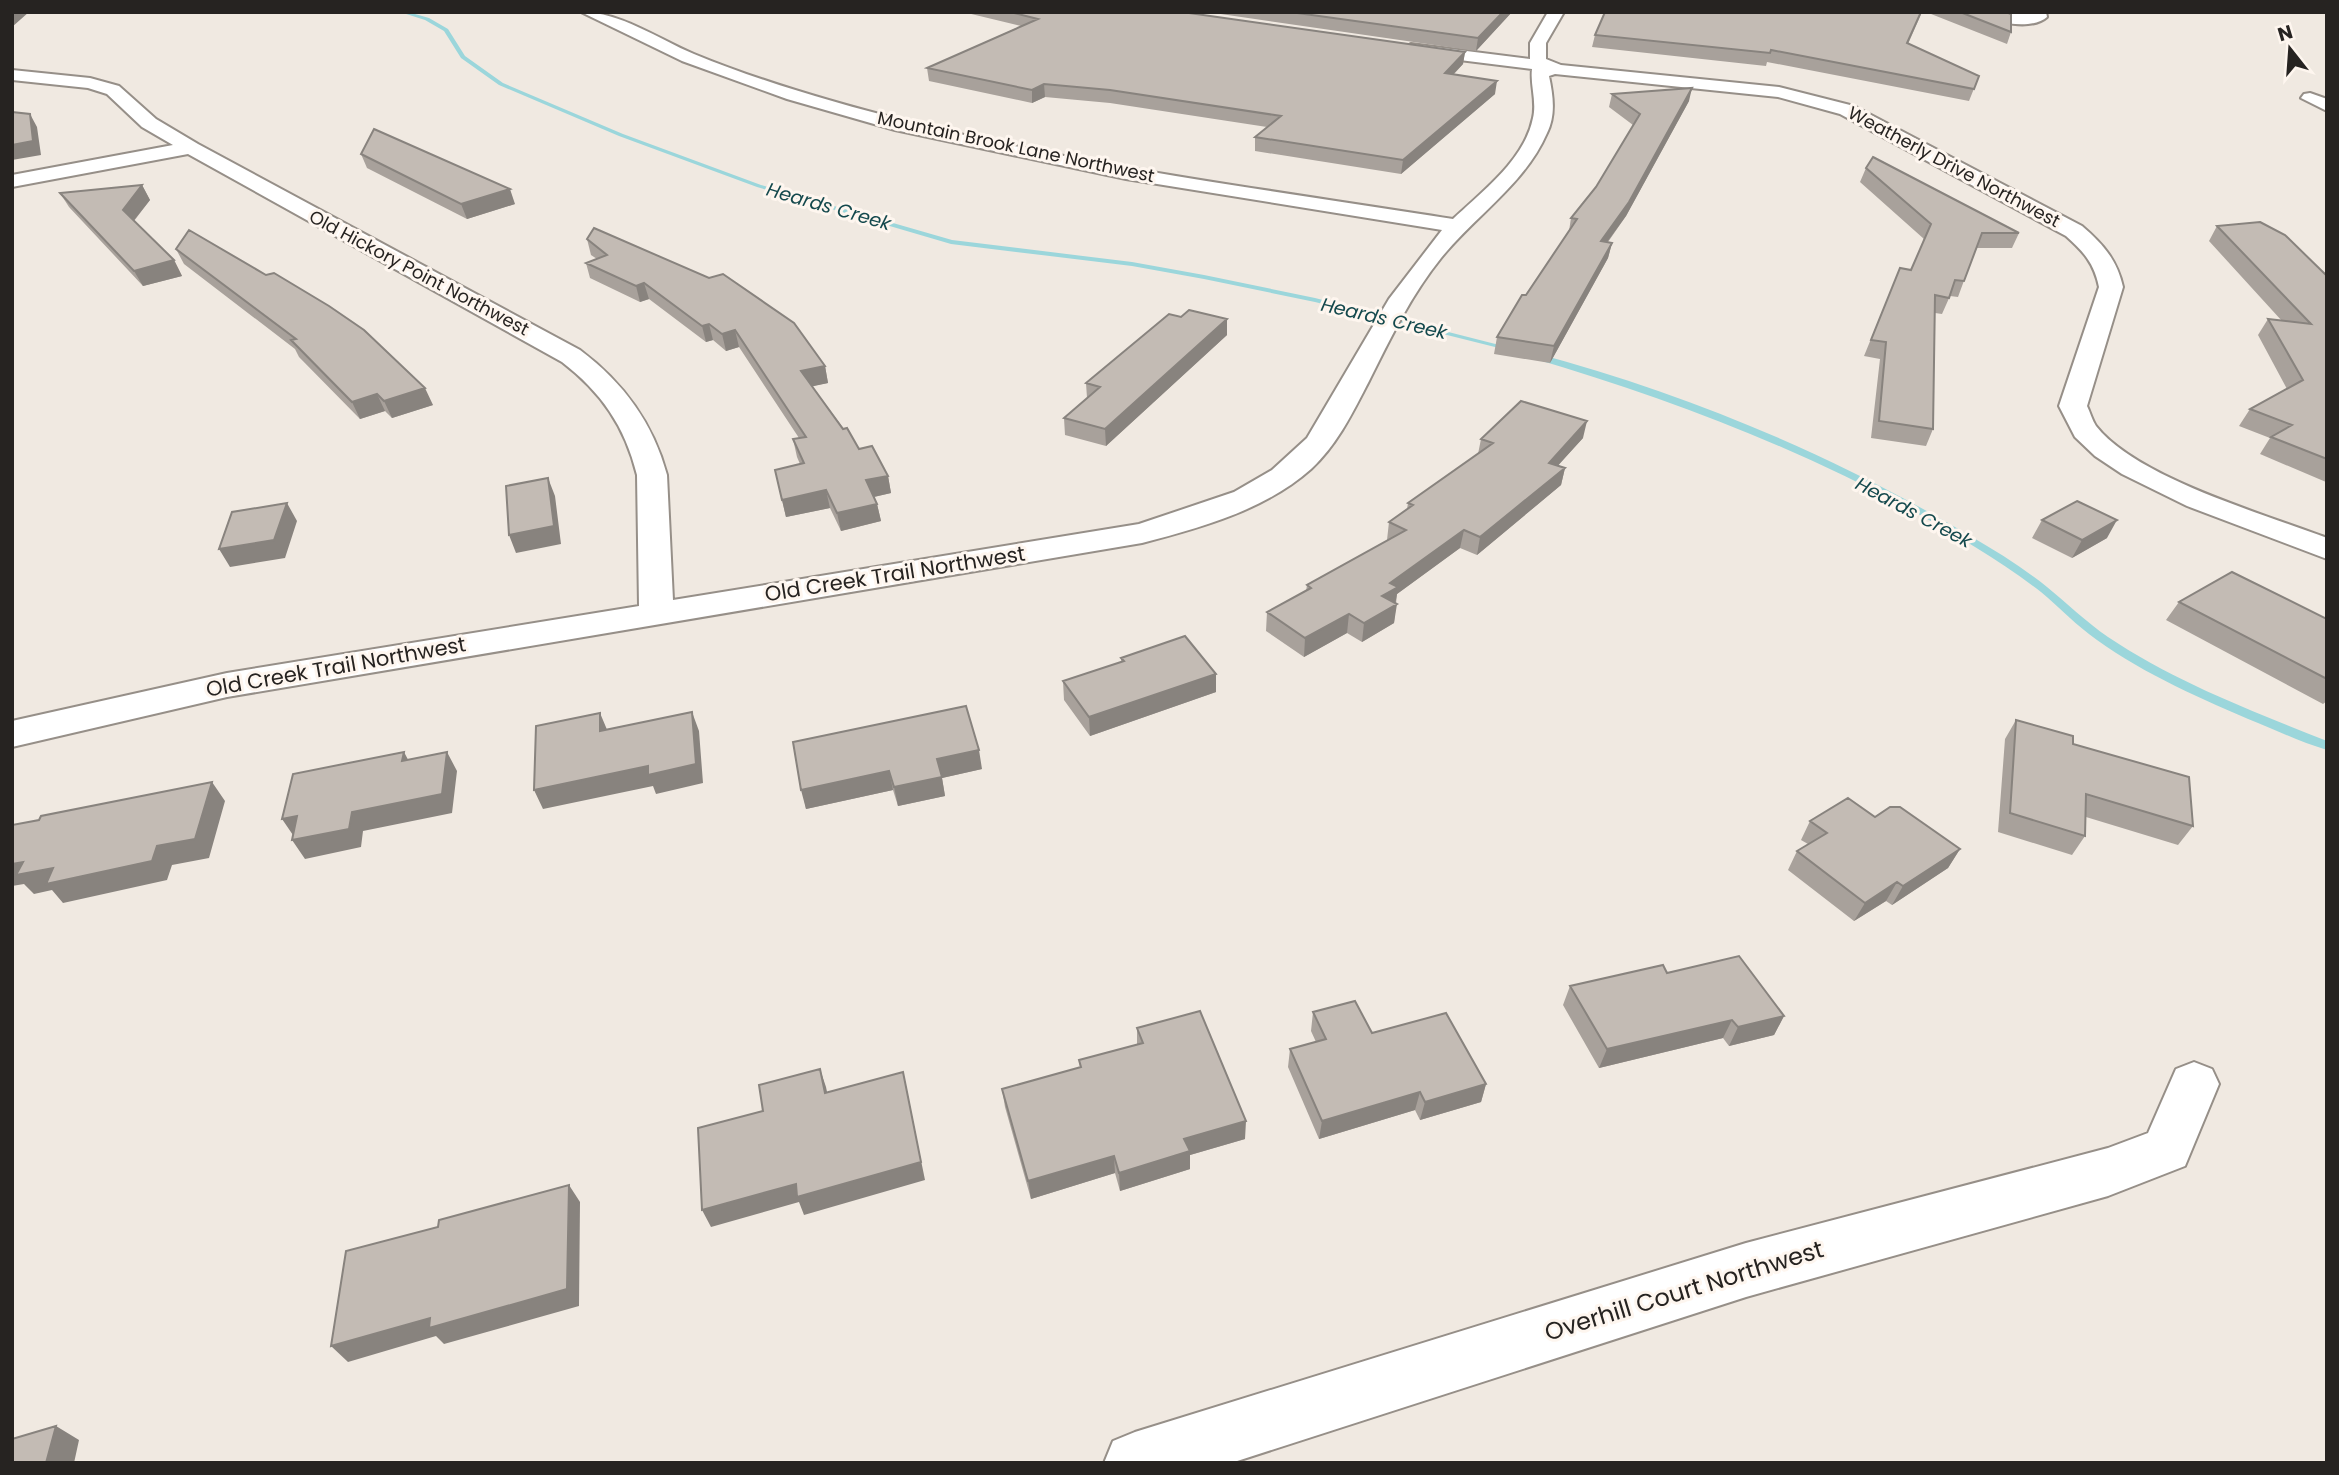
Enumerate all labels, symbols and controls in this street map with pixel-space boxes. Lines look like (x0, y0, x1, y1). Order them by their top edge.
north arrow (2255, 14, 2325, 84)
text: N (2274, 18, 2296, 48)
street label: Weatherly Drive Northwest (1844, 100, 2065, 233)
street label: Mountain Brook Lane Northwest (875, 105, 1157, 188)
water label: Heards Creek (763, 176, 895, 237)
street label: Old Hickory Point Northwest (305, 204, 534, 341)
water label: Heards Creek (1318, 291, 1451, 346)
water label: Heards Creek (1851, 470, 1978, 555)
street label: Old Creek Trail Northwest (763, 539, 1027, 608)
street label: Old Creek Trail Northwest (204, 629, 468, 704)
street label: Overhill Court Northwest (1540, 1232, 1827, 1349)

